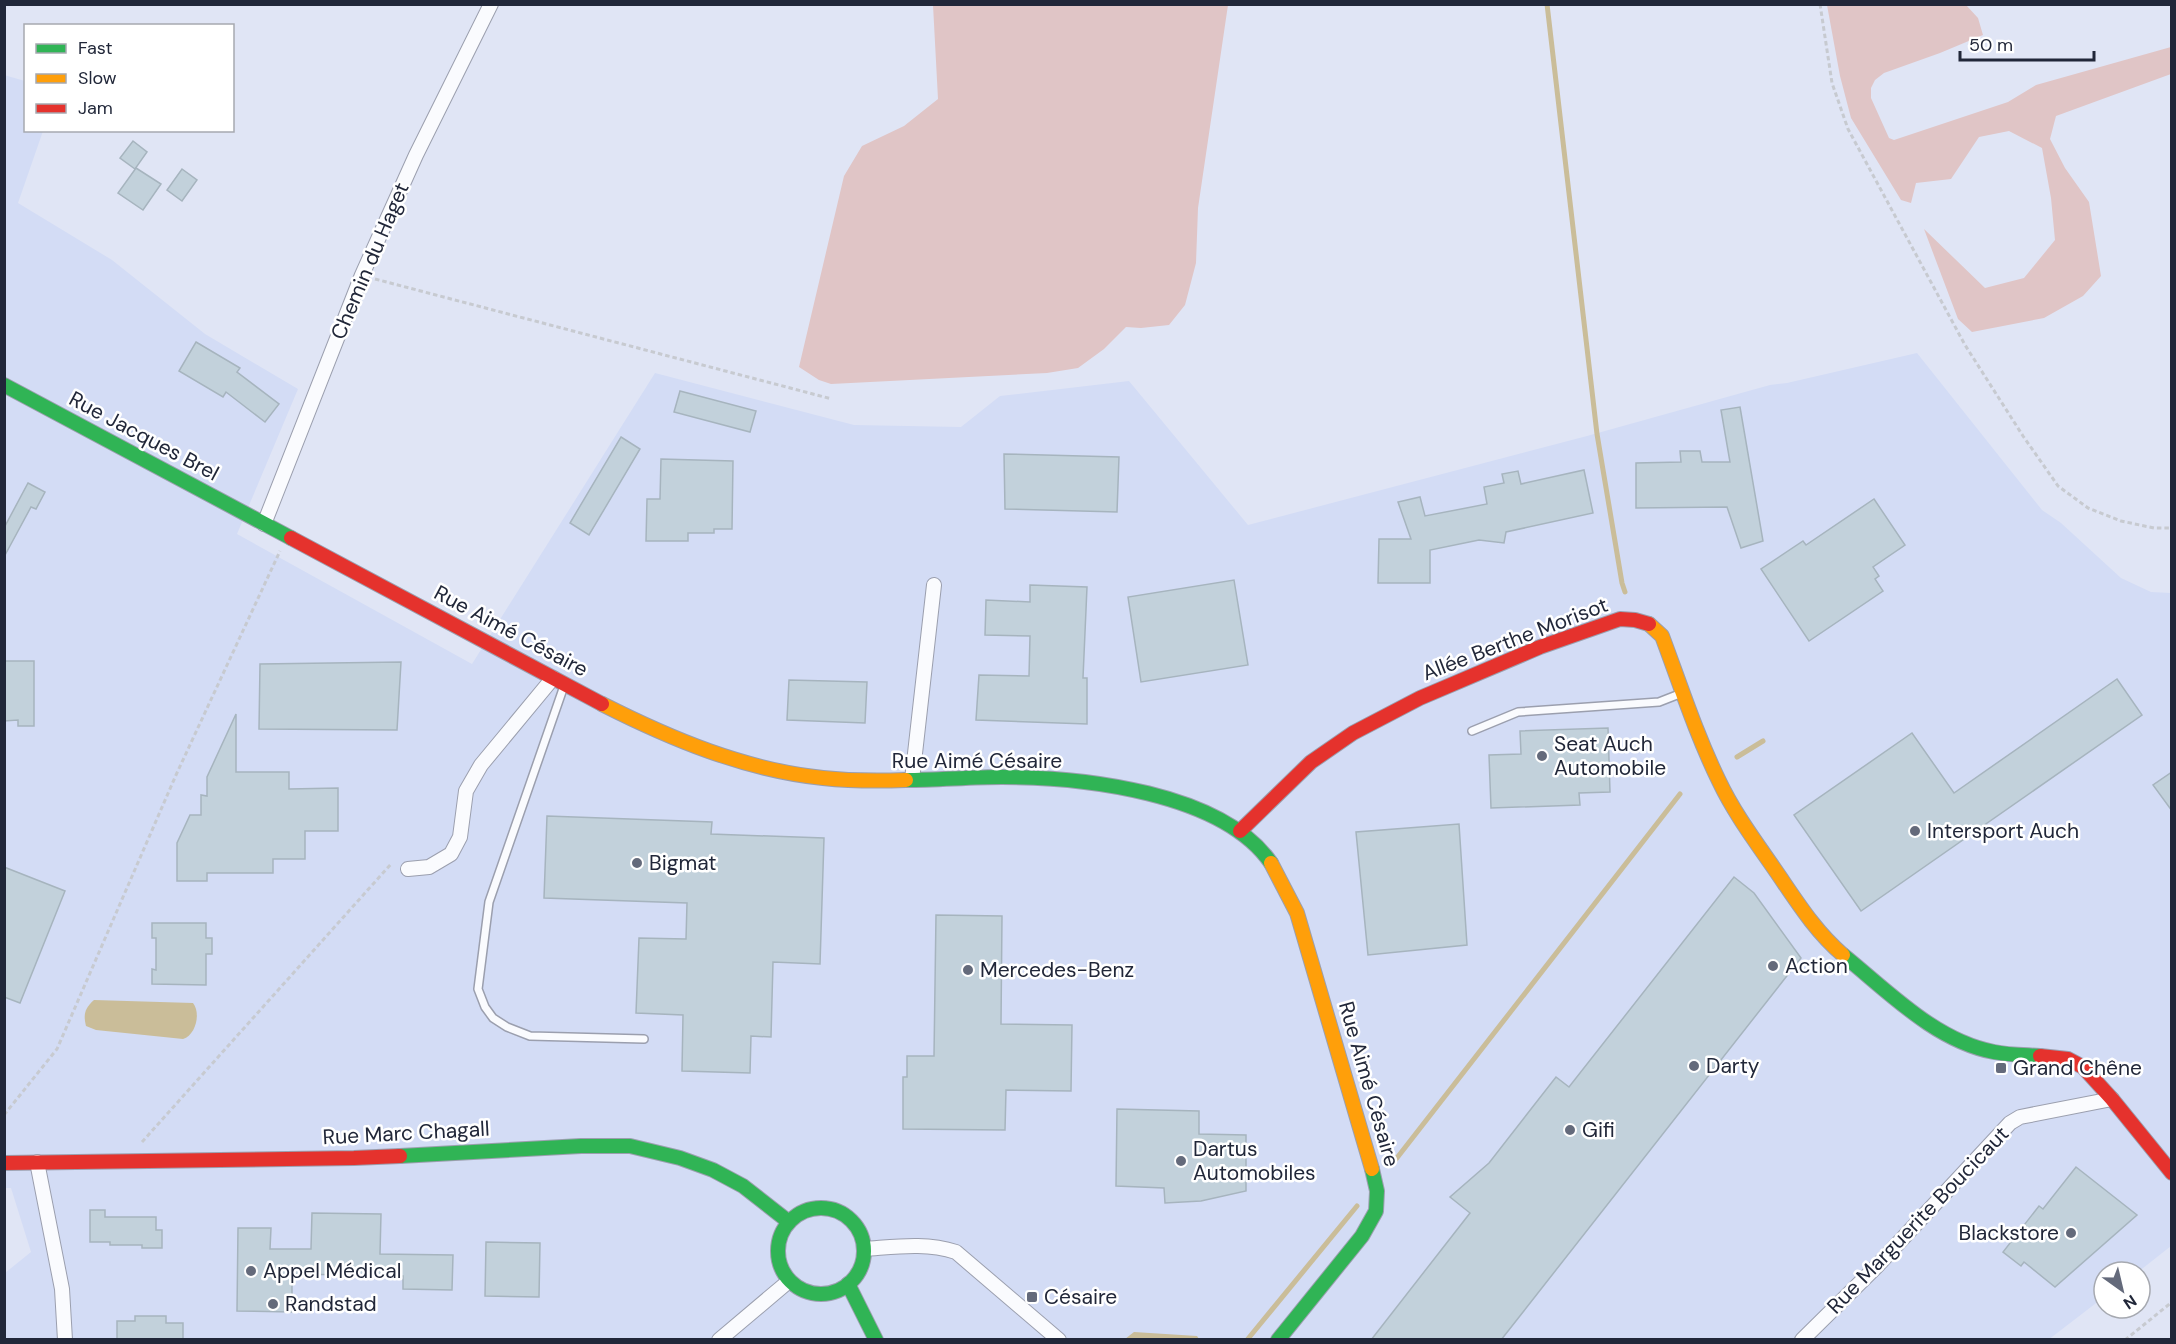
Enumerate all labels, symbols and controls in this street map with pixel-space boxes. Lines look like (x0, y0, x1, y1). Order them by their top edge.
legend (24, 24, 234, 132)
scale bar (1960, 24, 2094, 62)
text: 50 m (1969, 33, 2013, 57)
text: Fast (78, 36, 113, 60)
text: Slow (78, 66, 117, 90)
text: Jam (78, 96, 113, 120)
street label: Chemin du Haget (324, 178, 416, 344)
street label: Rue Jacques Brel (64, 385, 224, 487)
street label: Rue Aimé Césaire (429, 579, 593, 683)
street label: Allée Berthe Morisot (1418, 591, 1612, 687)
place label: Seat Auch Automobile (1554, 730, 1666, 782)
street label: Rue Aimé Césaire (892, 747, 1062, 775)
marker: Seat Auch Automobile (1535, 749, 1549, 763)
place label: Intersport Auch (1927, 817, 2079, 845)
marker: Intersport Auch (1908, 824, 1922, 838)
place label: Bigmat (649, 849, 717, 877)
marker: Bigmat (630, 856, 644, 870)
place label: Action (1785, 952, 1848, 980)
place label: Mercedes-Benz (980, 956, 1134, 984)
marker: Action (1766, 959, 1780, 973)
marker: Mercedes-Benz (961, 963, 975, 977)
street label: Rue Aimé Césaire (1332, 998, 1406, 1170)
place label: Darty (1706, 1052, 1760, 1080)
place label: Grand Chêne (2013, 1054, 2142, 1082)
marker: Darty (1687, 1059, 1701, 1073)
marker: Grand Chêne (1994, 1061, 2008, 1075)
street label: Rue Marc Chagall (322, 1115, 490, 1151)
place label: Gifi (1582, 1116, 1615, 1144)
street label: Rue Marguerite Boucicaut (1821, 1120, 2015, 1320)
marker: Gifi (1563, 1123, 1577, 1137)
place label: Dartus Automobiles (1193, 1135, 1316, 1187)
marker: Dartus Automobiles (1174, 1154, 1188, 1168)
place label: Blackstore (1958, 1219, 2059, 1247)
marker: Blackstore (2064, 1226, 2078, 1240)
place label: Appel Médical (263, 1257, 401, 1285)
north arrow (2092, 1260, 2152, 1320)
marker: Appel Médical (244, 1264, 258, 1278)
place label: Césaire (1044, 1283, 1117, 1311)
place label: Randstad (285, 1290, 377, 1318)
marker: Césaire (1025, 1290, 1039, 1304)
text: N (2119, 1290, 2141, 1314)
marker: Randstad (266, 1297, 280, 1311)

